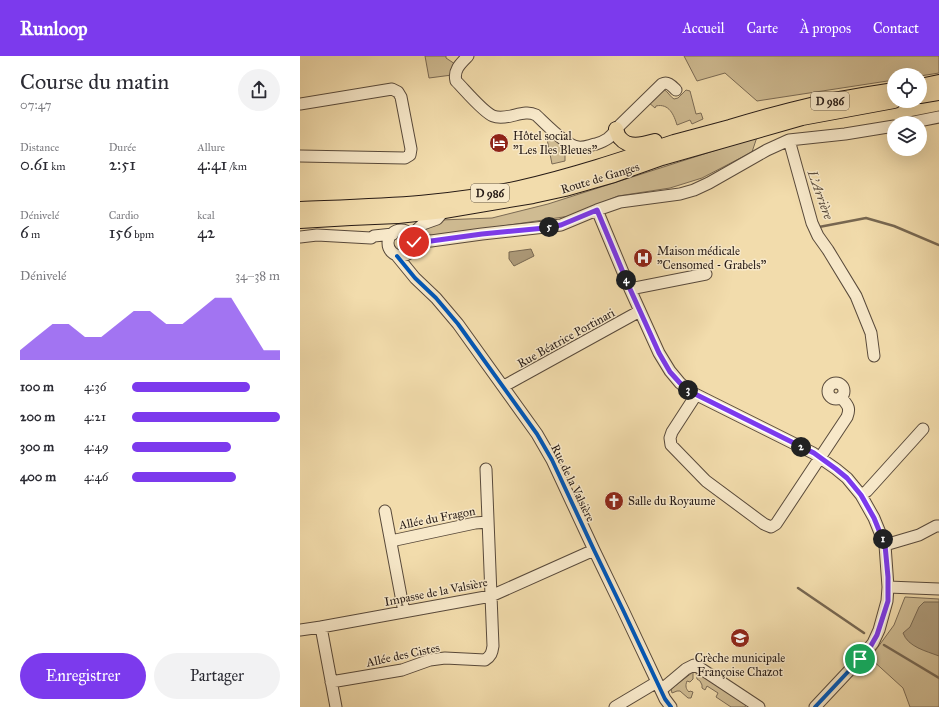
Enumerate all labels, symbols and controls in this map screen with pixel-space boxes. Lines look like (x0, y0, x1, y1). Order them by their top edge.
text: Runloop (20, 17, 88, 40)
text: Accueil (682, 20, 725, 37)
text: Carte (747, 20, 778, 37)
text: À propos (800, 20, 851, 37)
text: Contact (873, 20, 919, 37)
text: Course du matin (20, 68, 169, 95)
map controls (887, 68, 927, 156)
button: locate (887, 68, 927, 108)
button: share (238, 69, 280, 111)
road number: D 986 (811, 92, 849, 110)
text: 07:47 (20, 97, 51, 113)
button: layers (887, 116, 927, 156)
place label: Hôtel social "Les Iles Bleues" (513, 129, 598, 157)
hotel icon: Hôtel social "Les Iles Bleues" (488, 132, 510, 154)
text: Distance (20, 141, 59, 154)
text: Durée (109, 141, 136, 154)
text: Allure (197, 141, 225, 154)
text: 0.61 (20, 154, 49, 175)
text: 2:51 (109, 154, 136, 175)
text: 4:41 (197, 154, 227, 175)
street label: Route de Ganges (559, 159, 641, 198)
text: km (49, 160, 66, 173)
text: /km (227, 160, 247, 173)
water label: L'Arrière (803, 167, 837, 223)
road number: D 986 (471, 184, 509, 202)
text: Dénivelé (20, 209, 59, 222)
text: Cardio (109, 209, 139, 222)
text: kcal (197, 209, 215, 222)
pin: 5 (539, 217, 559, 237)
text: 5 (546, 220, 552, 233)
text: 6 (20, 222, 29, 243)
text: 156 (109, 222, 132, 243)
text: 42 (197, 222, 215, 243)
pin (397, 225, 431, 259)
text: m (29, 228, 40, 241)
text: bpm (132, 228, 154, 241)
icon: check (403, 231, 425, 253)
place label: Maison médicale "Censomed - Grabels" (657, 244, 767, 272)
hospital icon: Maison médicale "Censomed - Grabels" (632, 247, 654, 269)
text: Dénivelé (20, 268, 67, 284)
text: 34–38 m (235, 268, 280, 284)
pin: 4 (616, 270, 636, 290)
text: 4 (623, 273, 629, 286)
street label: Rue Béatrice Portinari (515, 305, 618, 371)
text: 100 m (20, 379, 54, 395)
text: 4:36 (84, 379, 106, 395)
pin: 3 (678, 380, 698, 400)
text: 3 (686, 383, 690, 396)
text: 200 m (20, 409, 55, 425)
text: 4:21 (84, 409, 106, 425)
pin: 2 (791, 437, 811, 457)
text: 300 m (20, 439, 54, 455)
text: 4:49 (84, 439, 109, 455)
text: 2 (798, 440, 804, 453)
street label: Rue de la Valsière (548, 442, 598, 524)
text: 400 m (20, 469, 56, 485)
text: 4:46 (84, 469, 108, 485)
church icon: Salle du Royaume (603, 490, 625, 512)
place label: Salle du Royaume (628, 494, 715, 508)
street label: Allée du Fragon (397, 504, 477, 533)
pin: 1 (873, 529, 893, 549)
text: 1 (881, 532, 885, 545)
street label: Impasse de la Valsière (383, 575, 489, 609)
school or university icon: Crèche municipale Françoise Chazot (729, 627, 751, 649)
street label: Allée des Cistes (364, 640, 441, 670)
pin (843, 642, 877, 676)
icon: arrive (849, 648, 871, 670)
place label: Crèche municipale Françoise Chazot (695, 651, 785, 679)
button: Enregistrer (20, 653, 146, 699)
button: Partager (154, 653, 280, 699)

